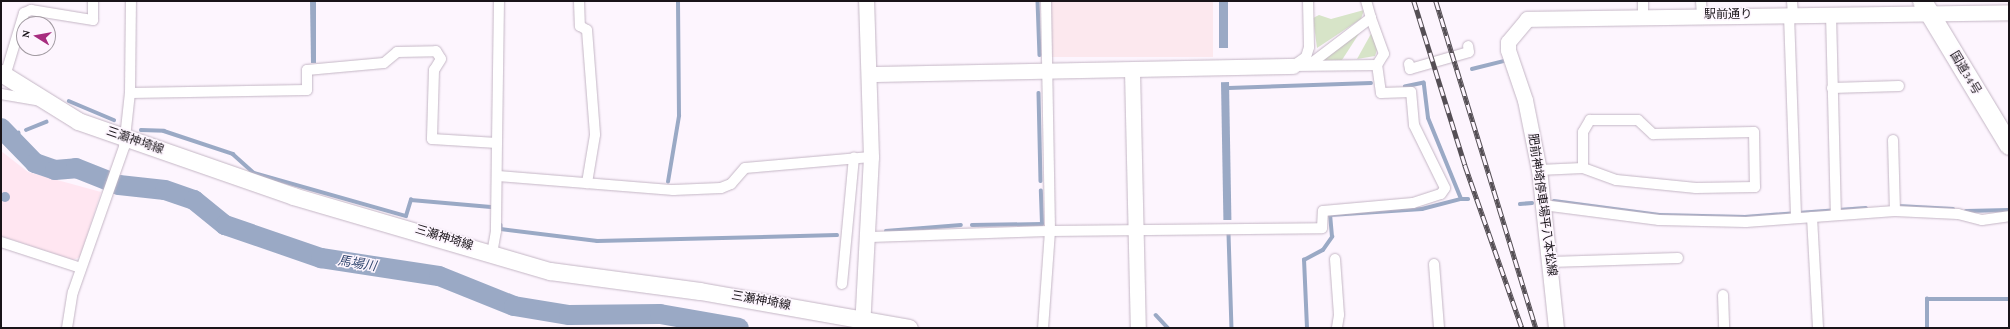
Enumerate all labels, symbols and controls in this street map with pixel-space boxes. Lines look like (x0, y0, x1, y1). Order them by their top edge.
street label: 駅前通り (1704, 8, 1752, 22)
north arrow (16, 16, 56, 56)
text: N (19, 29, 32, 39)
street label: 国道34号 (1947, 49, 1983, 97)
street label: 三瀬神埼線 (104, 124, 166, 158)
street label: 肥前神埼停車場平八本松線 (1525, 133, 1559, 277)
street label: 三瀬神埼線 (413, 222, 475, 254)
water label: 馬場川 (337, 253, 377, 275)
street label: 三瀬神埼線 (730, 289, 792, 313)

